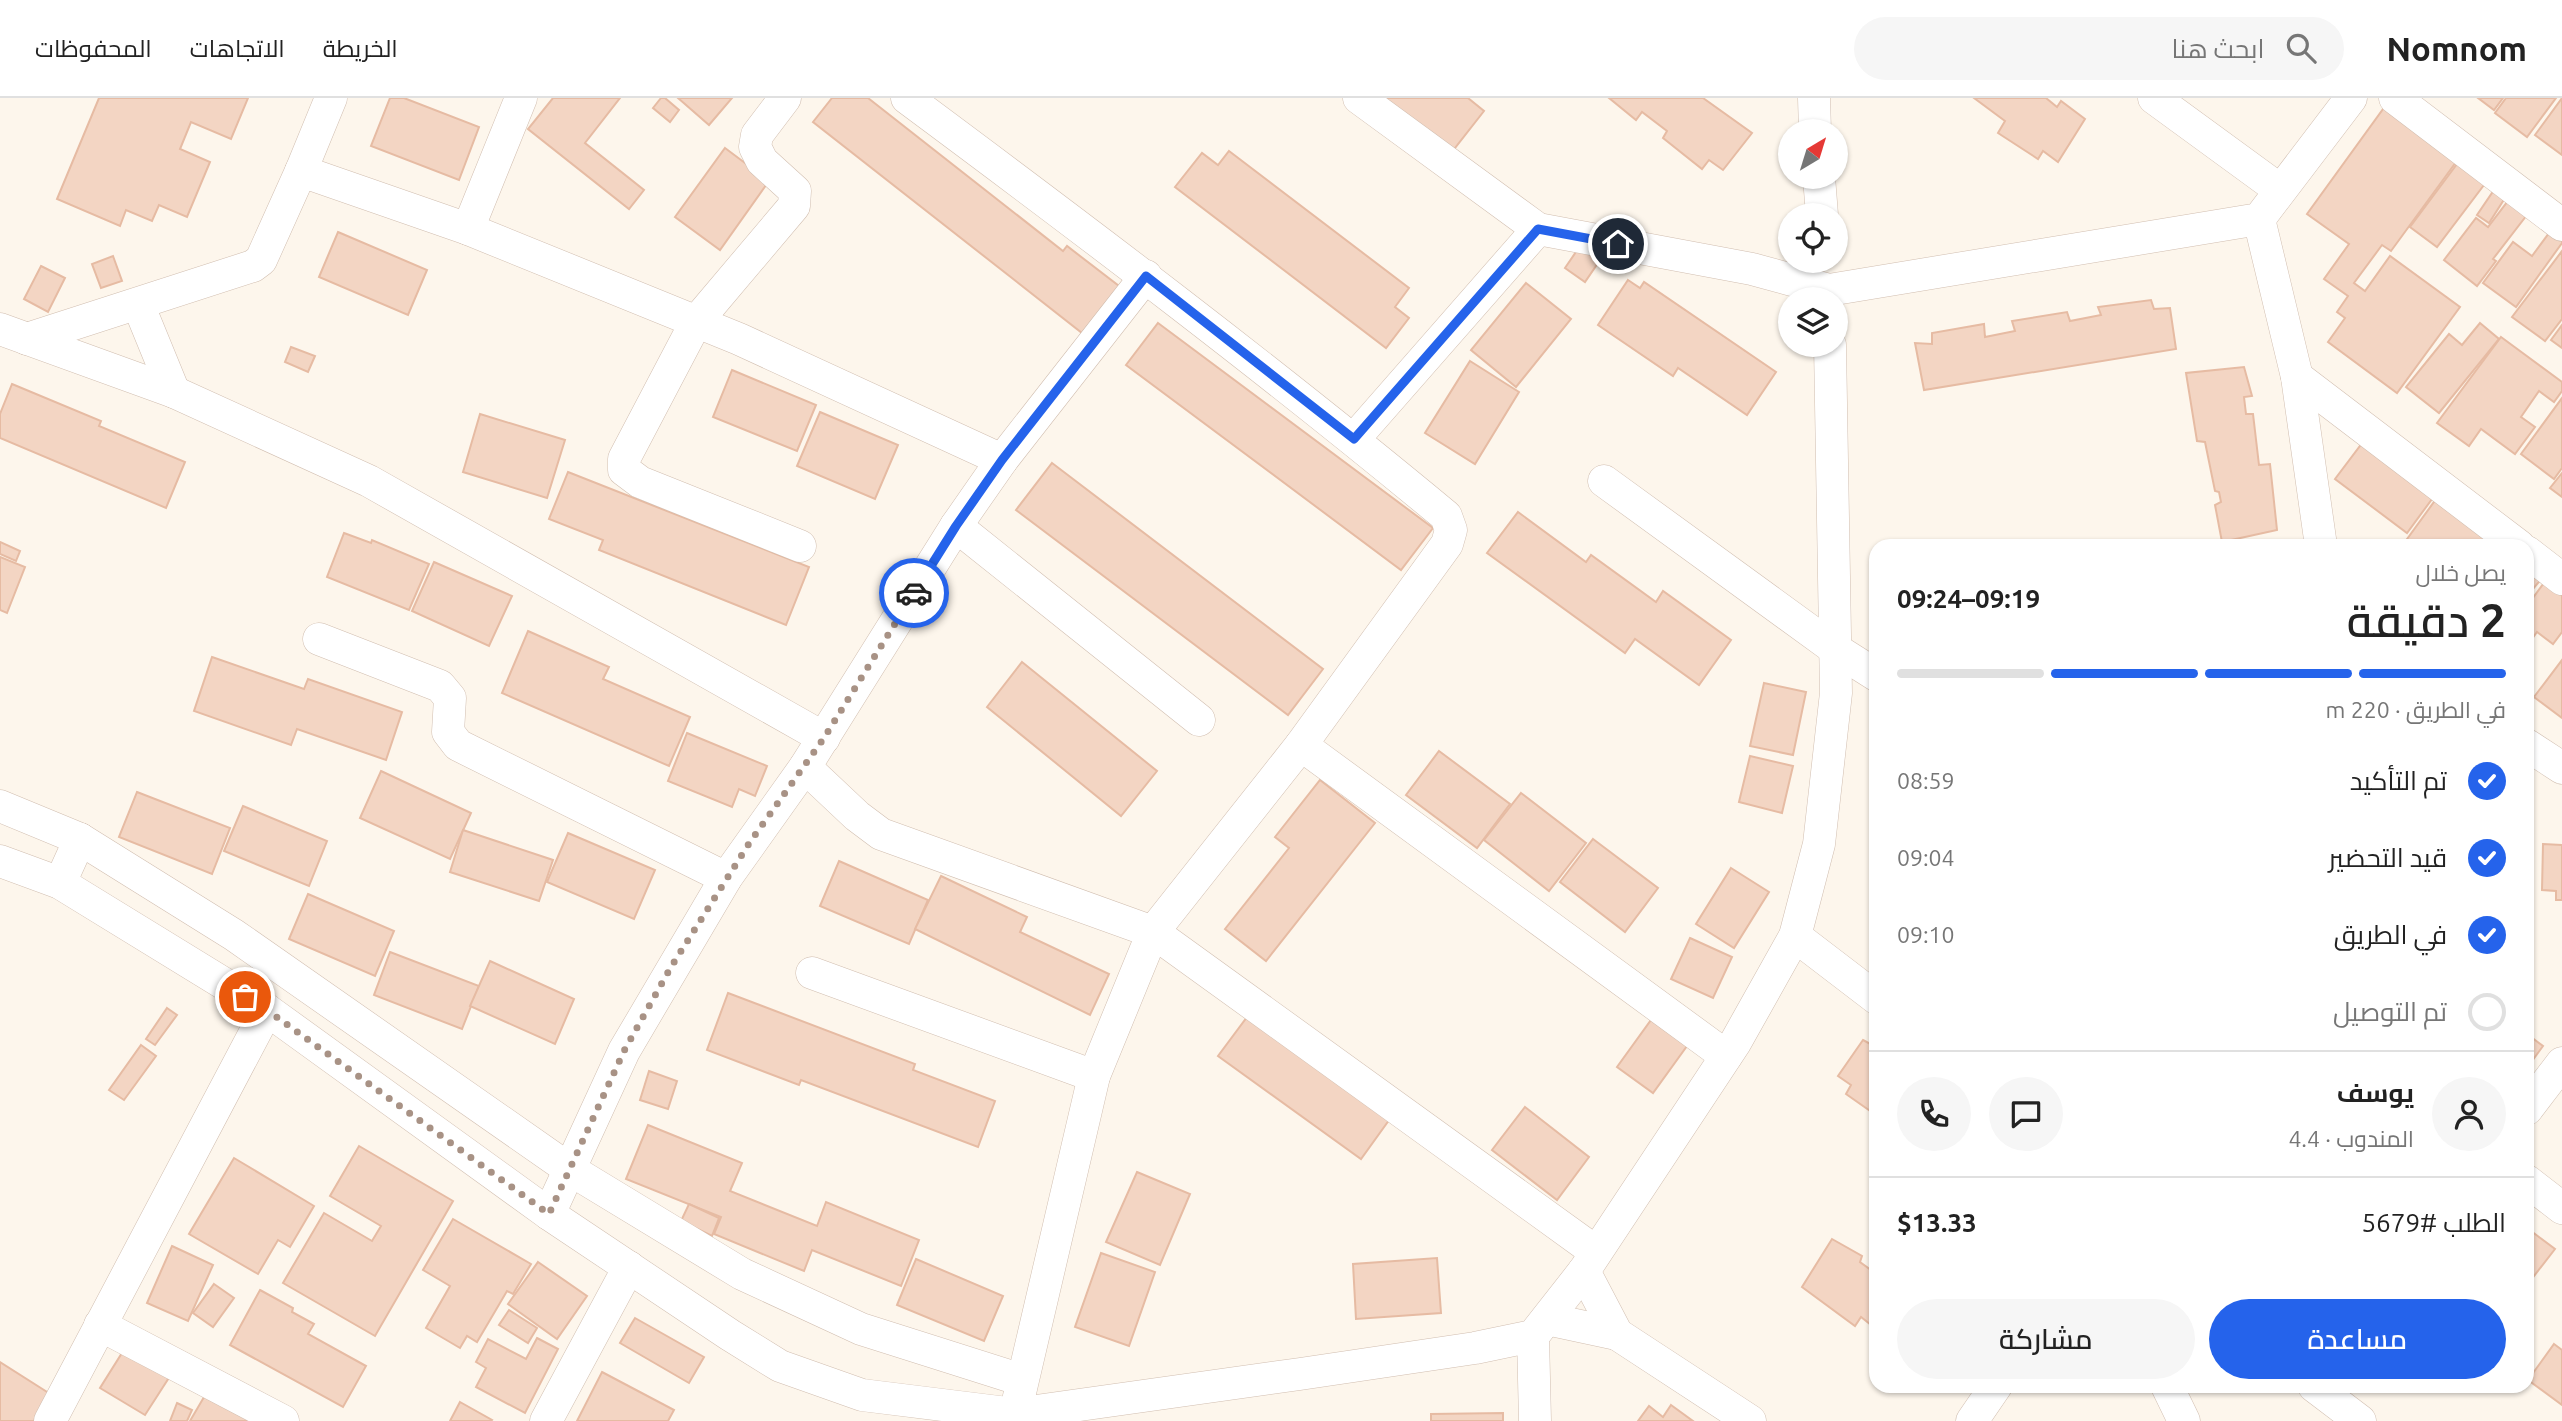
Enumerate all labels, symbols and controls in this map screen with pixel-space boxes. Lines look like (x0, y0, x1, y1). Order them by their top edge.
search box (1854, 17, 2344, 80)
icon: search (2282, 29, 2320, 67)
text: Nomnom (2386, 30, 2527, 67)
text: ابحث هنا (2172, 34, 2264, 63)
text: المحفوظات (35, 35, 152, 62)
text: الاتجاهات (190, 35, 285, 62)
text: الخريطة (323, 35, 398, 62)
north arrow (1778, 119, 1848, 189)
map controls (1778, 119, 1848, 357)
button: locate (1778, 203, 1848, 273)
pin (1588, 214, 1648, 274)
icon: home (1599, 225, 1637, 263)
button: layers (1778, 287, 1848, 357)
courier (879, 558, 949, 628)
text: يصل خلال (2415, 560, 2506, 585)
icon: car (895, 574, 933, 612)
text: 09:19–09:24 (1897, 584, 2040, 613)
text: 2 دقيقة (2347, 594, 2506, 646)
text: في الطريق · 220 m (2326, 697, 2506, 722)
icon: check (2468, 762, 2506, 800)
text: تم التأكيد (2350, 766, 2447, 795)
text: 08:59 (1897, 768, 1955, 793)
icon: check (2468, 839, 2506, 877)
text: قيد التحضير (2329, 843, 2447, 872)
text: 09:04 (1897, 845, 1955, 870)
icon: check (2468, 916, 2506, 954)
text: في الطريق (2334, 920, 2447, 949)
text: 09:10 (1897, 922, 1955, 947)
pin (215, 967, 275, 1027)
icon: bag (226, 978, 264, 1016)
text: تم التوصيل (2333, 997, 2447, 1026)
button: phone (1897, 1077, 1971, 1151)
button: chat (1989, 1077, 2063, 1151)
button: person (2432, 1077, 2506, 1151)
text: يوسف (2337, 1078, 2414, 1107)
text: المندوب · 4.4 (2288, 1126, 2414, 1151)
text: $13.33 (1897, 1208, 1977, 1237)
text: الطلب #5679 (2361, 1208, 2506, 1237)
button: مشاركة (1897, 1299, 2195, 1379)
button: مساعدة (2209, 1299, 2506, 1379)

